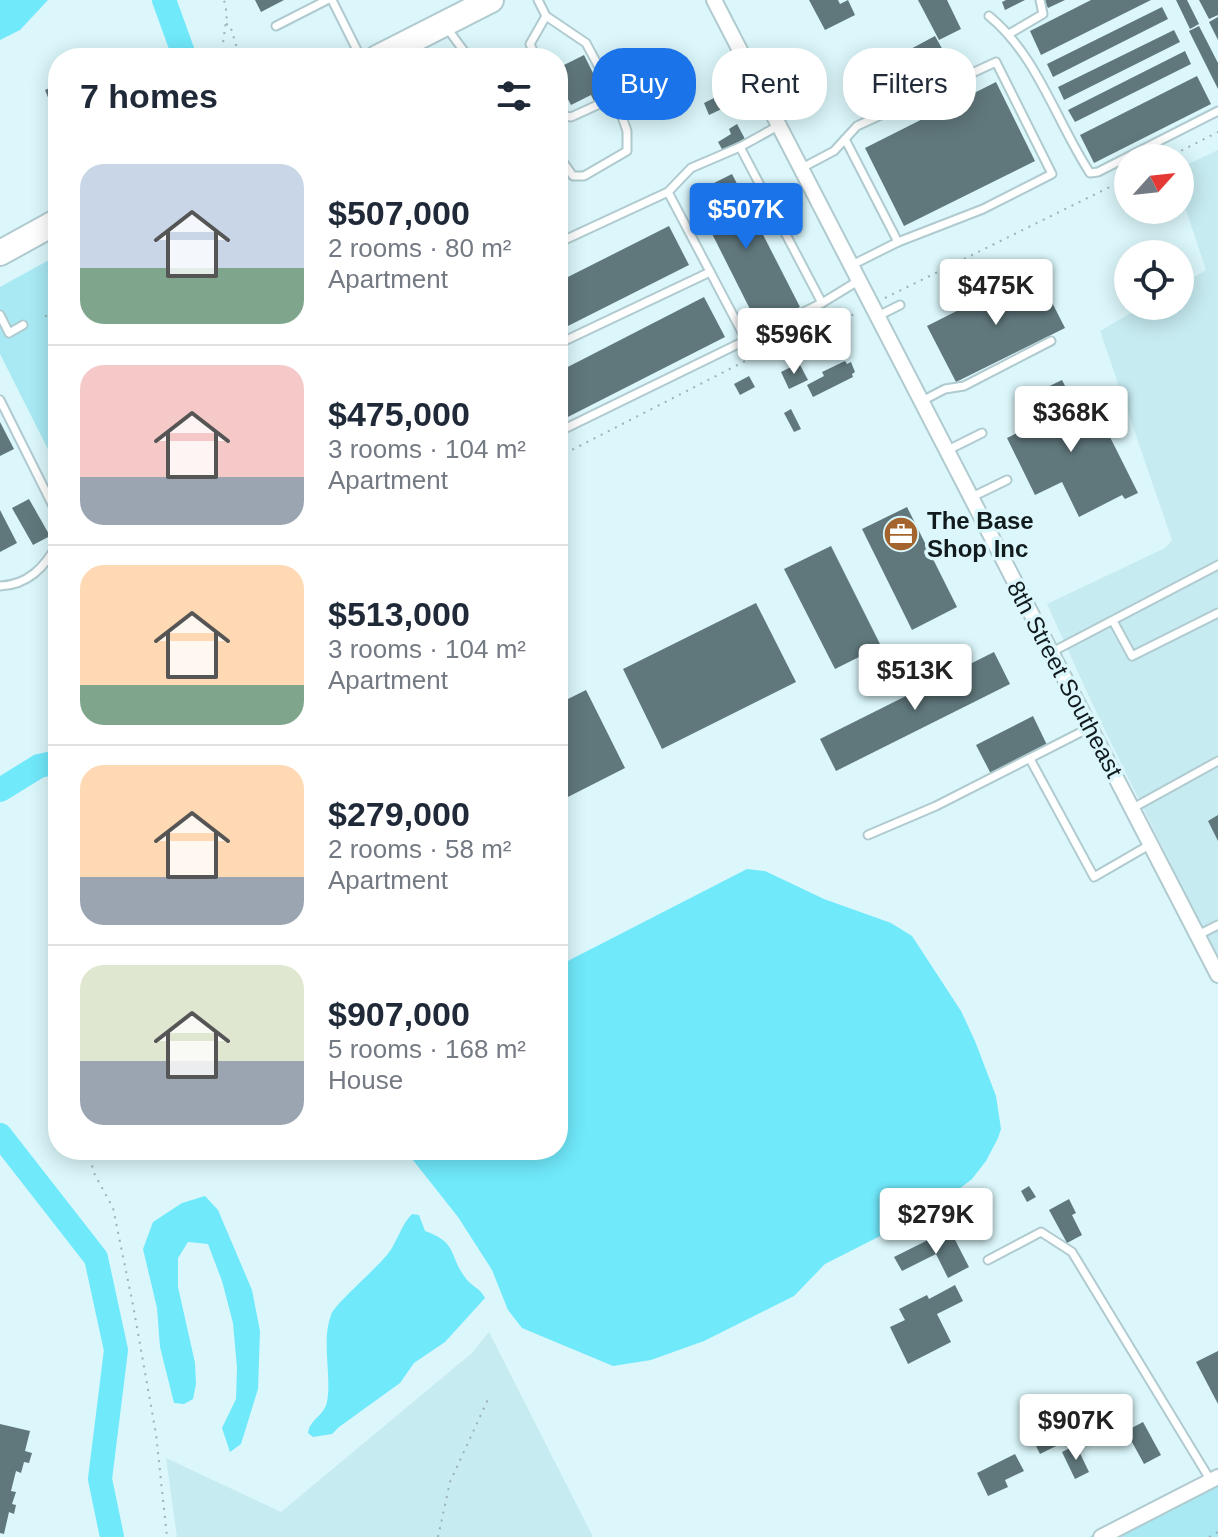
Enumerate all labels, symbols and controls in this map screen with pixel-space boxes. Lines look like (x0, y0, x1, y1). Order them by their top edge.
chip: Buy (592, 48, 696, 120)
chip: Rent (712, 48, 827, 120)
chip: Filters (843, 48, 976, 120)
icon: filters (492, 74, 536, 118)
text: 7 homes (80, 77, 218, 115)
north arrow (1114, 144, 1194, 224)
map controls (1114, 144, 1194, 320)
pin: $507K (690, 183, 802, 251)
text: $507,000 (328, 194, 470, 232)
text: $507K (708, 194, 784, 224)
icon: home (144, 196, 240, 292)
text: 2 rooms · 80 m² (328, 233, 512, 263)
button: locate (1114, 240, 1194, 320)
pin: $475K (940, 259, 1052, 327)
text: Apartment (328, 264, 448, 294)
text: $475K (958, 270, 1034, 300)
pin: $596K (738, 308, 850, 376)
text: $596K (756, 319, 832, 349)
pin: $368K (1015, 386, 1127, 454)
text: $475,000 (328, 395, 470, 433)
icon: home (144, 397, 240, 493)
text: $368K (1033, 397, 1109, 427)
text: 3 rooms · 104 m² (328, 434, 526, 464)
text: Apartment (328, 465, 448, 495)
place label: The Base Shop Inc (927, 507, 1034, 562)
office icon: The Base Shop Inc (882, 515, 920, 553)
street label: 8th Street Southeast (1002, 576, 1128, 782)
text: $513,000 (328, 595, 470, 633)
icon: home (144, 597, 240, 693)
text: 3 rooms · 104 m² (328, 634, 526, 664)
pin: $513K (859, 644, 971, 712)
text: $513K (877, 655, 953, 685)
text: Apartment (328, 665, 448, 695)
text: $279,000 (328, 795, 470, 833)
icon: home (144, 797, 240, 893)
text: 2 rooms · 58 m² (328, 834, 512, 864)
text: Apartment (328, 865, 448, 895)
text: $907,000 (328, 995, 470, 1033)
icon: home (144, 997, 240, 1093)
text: 5 rooms · 168 m² (328, 1034, 526, 1064)
text: House (328, 1065, 403, 1095)
pin: $279K (880, 1188, 992, 1256)
text: $279K (898, 1199, 974, 1229)
pin: $907K (1020, 1394, 1132, 1462)
text: $907K (1038, 1405, 1114, 1435)

